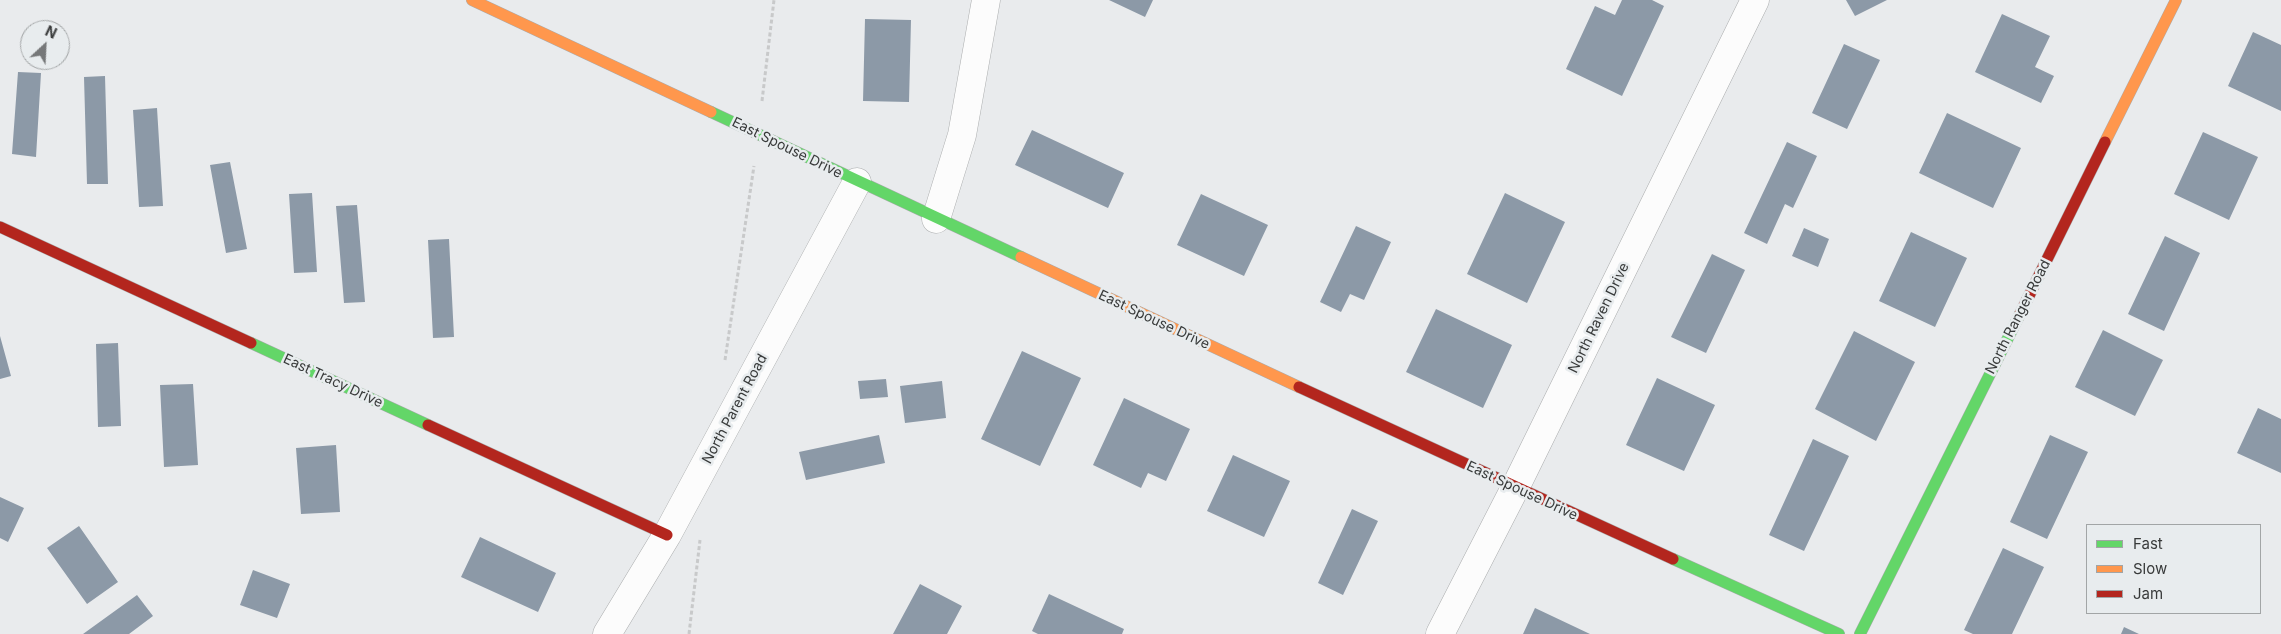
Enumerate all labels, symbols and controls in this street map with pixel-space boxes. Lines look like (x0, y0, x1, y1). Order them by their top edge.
north arrow (20, 20, 70, 70)
text: N (43, 22, 60, 42)
street label: East Spouse Drive (729, 114, 845, 182)
street label: North Ranger Road (1982, 257, 2054, 377)
street label: North Raven Drive (1565, 260, 1633, 376)
street label: East Spouse Drive (1096, 287, 1212, 353)
street label: East Tracy Drive (281, 351, 385, 411)
street label: North Parent Road (699, 351, 771, 467)
street label: East Spouse Drive (1464, 458, 1580, 524)
legend (2086, 524, 2261, 614)
text: Fast (2133, 534, 2163, 553)
text: Slow (2133, 559, 2167, 578)
text: Jam (2133, 584, 2163, 603)

